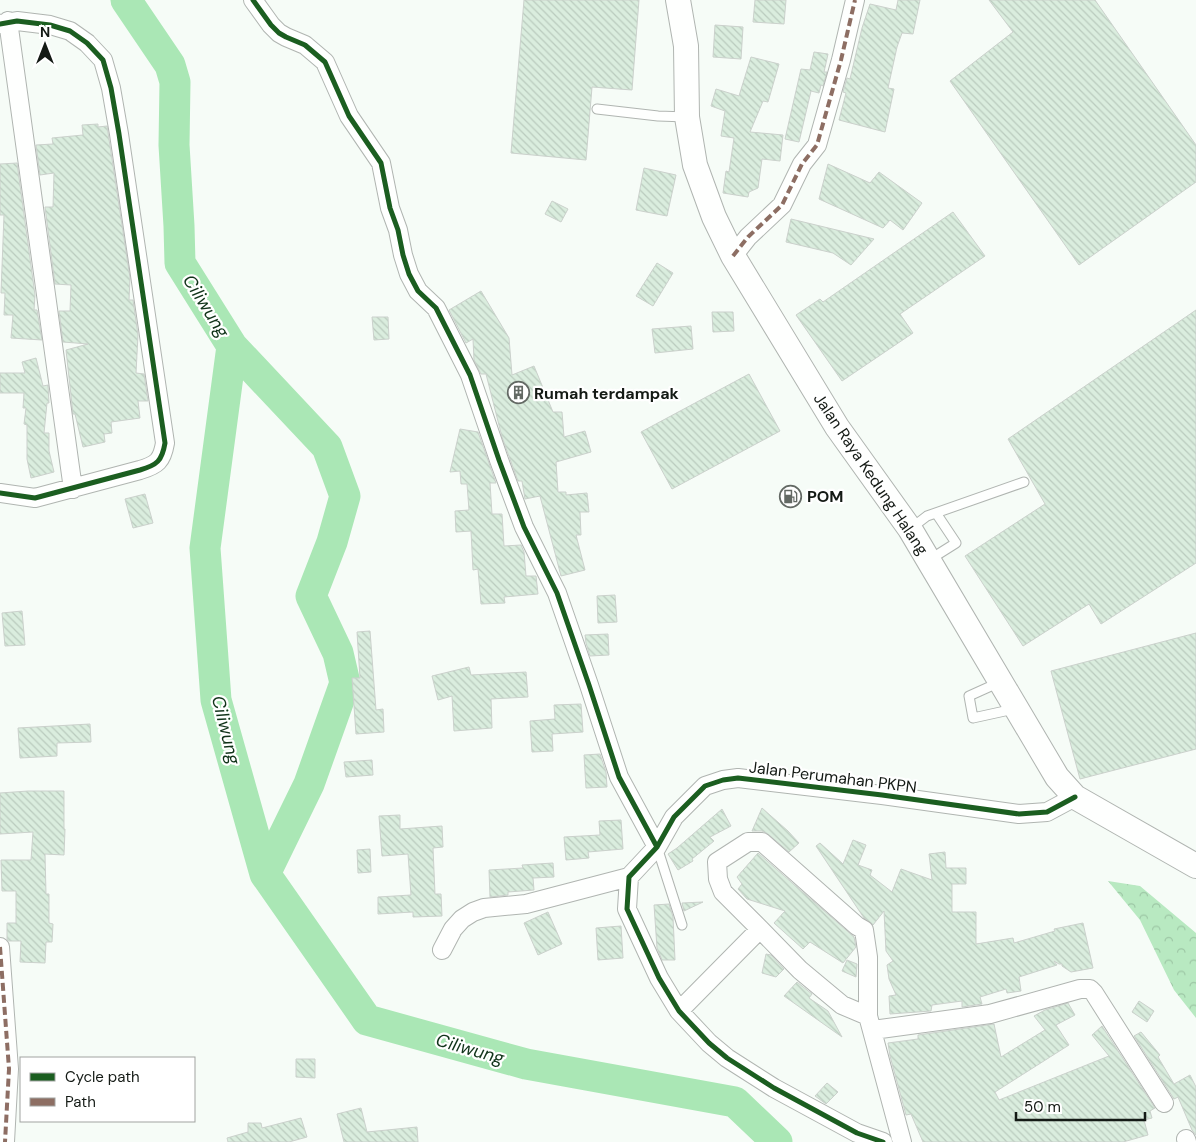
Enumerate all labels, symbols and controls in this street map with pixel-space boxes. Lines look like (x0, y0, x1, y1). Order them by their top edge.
north arrow (20, 20, 70, 70)
text: N (40, 23, 50, 41)
water label: Ciliwung (177, 270, 235, 343)
building icon: Rumah terdampak (506, 381, 530, 405)
place label: Rumah terdampak (534, 383, 680, 404)
street label: Jalan Raya Kedung Halang (809, 389, 933, 559)
fuel station icon: POM (779, 484, 803, 508)
place label: POM (807, 486, 844, 507)
water label: Ciliwung (206, 693, 246, 768)
street label: Jalan Perumahan PKPN (748, 756, 918, 798)
water label: Ciliwung (433, 1028, 508, 1070)
legend (20, 1057, 195, 1122)
text: Cycle path (65, 1067, 140, 1087)
scale bar (1016, 1090, 1145, 1122)
text: Path (65, 1092, 96, 1112)
text: 50 m (1024, 1097, 1061, 1117)

